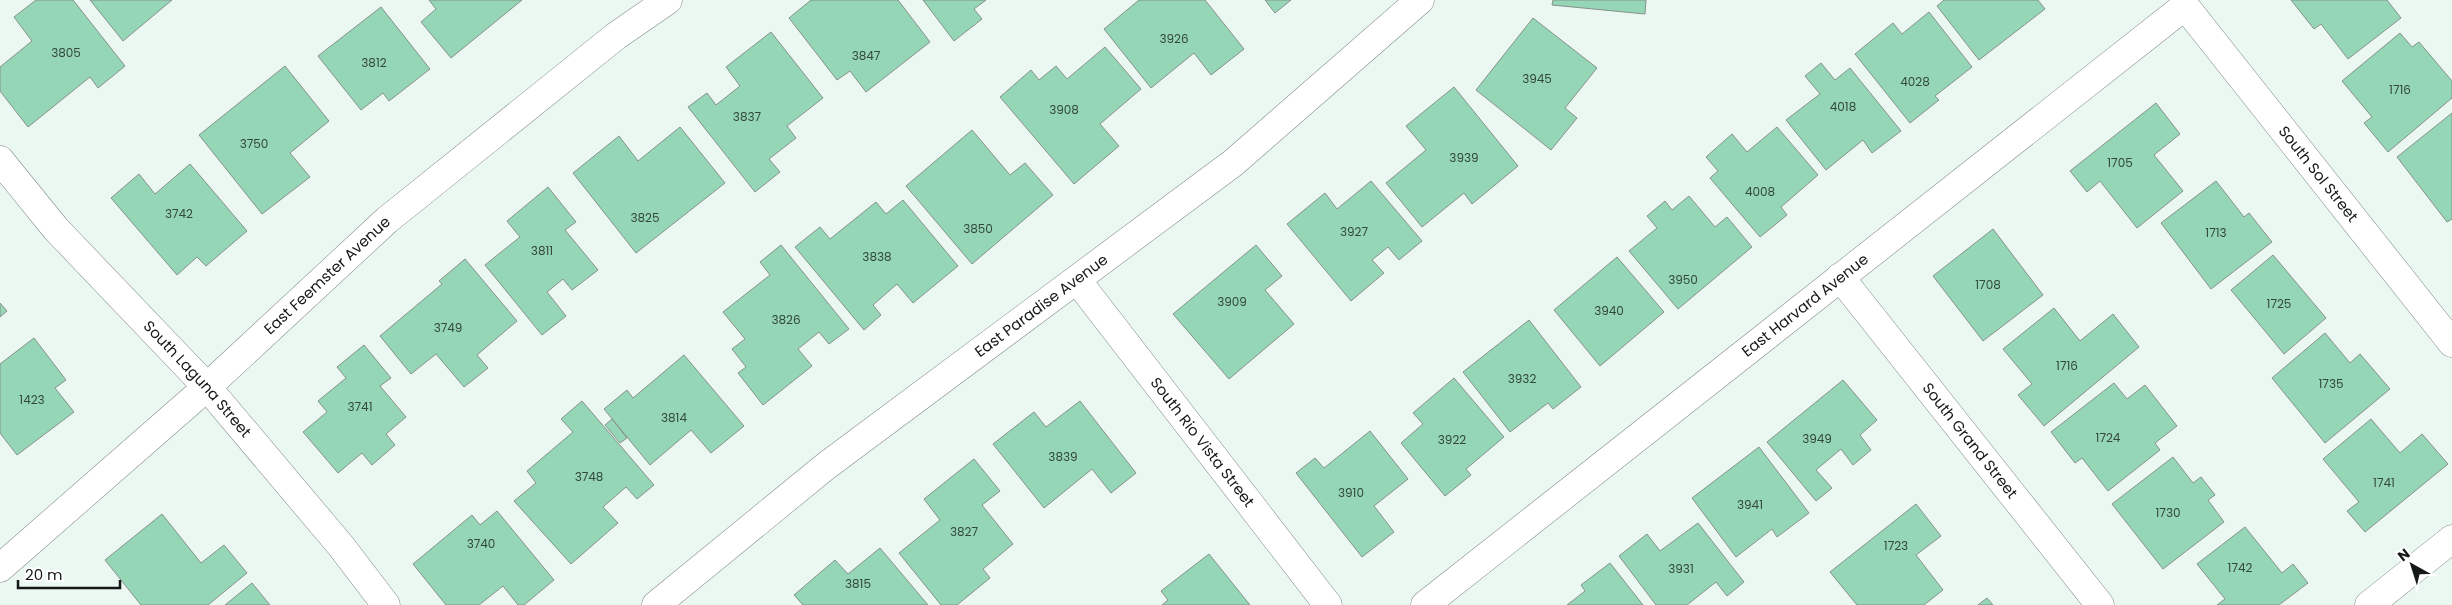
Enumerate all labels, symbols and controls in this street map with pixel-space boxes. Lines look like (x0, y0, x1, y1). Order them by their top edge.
house number: 3926 (1159, 30, 1189, 47)
house number: 3805 (51, 44, 81, 61)
house number: 3847 (852, 47, 881, 64)
house number: 3812 (361, 54, 387, 71)
house number: 3945 (1522, 70, 1552, 87)
house number: 4028 (1900, 73, 1930, 90)
house number: 1716 (2389, 81, 2411, 98)
house number: 4018 (1830, 98, 1856, 115)
house number: 3908 (1049, 101, 1079, 118)
house number: 3837 (733, 108, 762, 125)
street label: South Sol Street (2274, 121, 2363, 226)
house number: 3750 (240, 135, 268, 152)
house number: 3939 (1449, 149, 1479, 166)
house number: 1705 (2107, 154, 2133, 171)
house number: 4008 (1745, 183, 1775, 200)
house number: 3742 (165, 205, 193, 222)
house number: 3825 (630, 209, 660, 226)
street label: East Feemster Avenue (259, 211, 395, 339)
house number: 3850 (963, 220, 993, 237)
house number: 3927 (1340, 223, 1368, 240)
house number: 1713 (2205, 224, 2227, 241)
house number: 3811 (531, 242, 553, 259)
house number: 3838 (862, 248, 892, 265)
street label: East Harvard Avenue (1737, 248, 1873, 362)
street label: East Paradise Avenue (970, 249, 1112, 362)
house number: 3950 (1668, 271, 1698, 288)
house number: 1708 (1975, 276, 2001, 293)
house number: 3909 (1217, 293, 1247, 310)
house number: 1725 (2267, 295, 2291, 312)
house number: 3940 (1594, 302, 1624, 319)
house number: 3826 (771, 311, 801, 328)
street label: South Laguna Street (139, 316, 256, 442)
house number: 3749 (434, 319, 462, 336)
house number: 1716 (2056, 357, 2078, 374)
house number: 3932 (1508, 370, 1536, 387)
street label: South Rio Vista Street (1146, 373, 1260, 511)
house number: 1735 (2319, 375, 2344, 392)
street label: South Grand Street (1918, 378, 2023, 503)
house number: 1423 (19, 391, 45, 408)
house number: 3741 (347, 398, 373, 415)
house number: 3814 (661, 409, 687, 426)
house number: 1724 (2096, 429, 2121, 446)
house number: 3949 (1802, 430, 1832, 447)
house number: 3922 (1438, 431, 1466, 448)
house number: 3839 (1048, 448, 1078, 465)
house number: 3748 (575, 468, 603, 485)
house number: 1741 (2373, 474, 2395, 491)
house number: 3910 (1338, 484, 1364, 501)
house number: 3941 (1737, 496, 1763, 513)
house number: 1730 (2156, 504, 2181, 521)
house number: 3827 (950, 523, 978, 540)
house number: 3740 (467, 535, 495, 552)
house number: 1723 (1884, 537, 1908, 554)
north arrow (2387, 540, 2437, 590)
text: N (2393, 544, 2414, 566)
scale bar (18, 558, 120, 590)
house number: 1742 (2228, 559, 2253, 576)
house number: 3931 (1668, 560, 1694, 577)
text: 20 m (25, 564, 63, 585)
house number: 3815 (845, 575, 871, 592)

